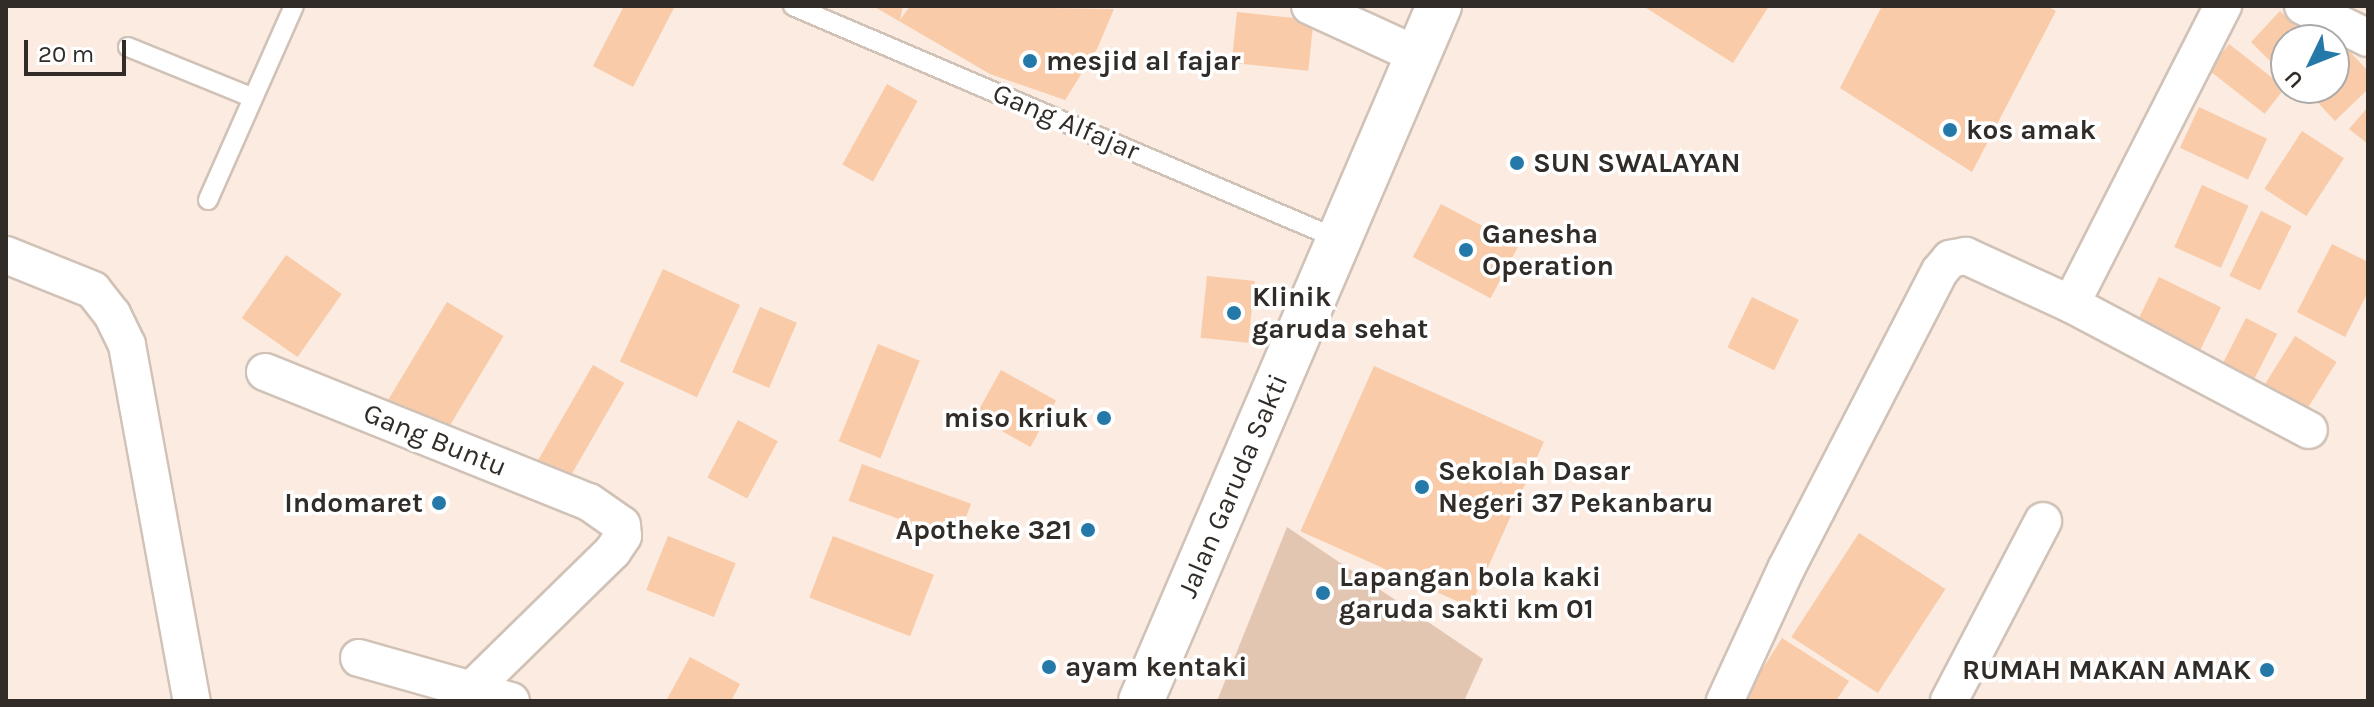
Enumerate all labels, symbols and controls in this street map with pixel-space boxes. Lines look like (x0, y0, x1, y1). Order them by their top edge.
scale bar (28, 24, 130, 74)
north arrow (2270, 24, 2350, 104)
text: 20 m (38, 40, 94, 68)
place label: mesjid al fajar (1046, 44, 1240, 78)
marker: mesjid al fajar (1021, 52, 1039, 70)
text: U (2279, 65, 2309, 93)
street label: Gang Alfajar (988, 76, 1144, 168)
place label: kos amak (1966, 113, 2096, 147)
marker: kos amak (1941, 121, 1959, 139)
place label: SUN SWALAYAN (1533, 146, 1740, 180)
marker: SUN SWALAYAN (1508, 154, 1526, 172)
place label: Ganesha Operation (1482, 217, 1614, 283)
marker: Ganesha Operation (1457, 241, 1475, 259)
place label: Klinik garuda sehat (1252, 280, 1428, 346)
marker: Klinik garuda sehat (1223, 302, 1245, 324)
street label: Jalan Garuda Sakti (1171, 369, 1295, 603)
street label: Gang Buntu (358, 396, 512, 484)
place label: miso kriuk (944, 401, 1088, 435)
marker: miso kriuk (1095, 409, 1113, 427)
place label: Sekolah Dasar Negeri 37 Pekanbaru (1438, 454, 1713, 520)
marker: Sekolah Dasar Negeri 37 Pekanbaru (1413, 478, 1431, 496)
place label: Indomaret (284, 486, 423, 520)
marker: Indomaret (430, 494, 448, 512)
place label: Apotheke 321 (895, 513, 1072, 547)
marker: Apotheke 321 (1079, 521, 1097, 539)
place label: Lapangan bola kaki garuda sakti km 01 (1339, 560, 1601, 626)
marker: Lapangan bola kaki garuda sakti km 01 (1314, 584, 1332, 602)
place label: ayam kentaki (1065, 650, 1248, 684)
place label: RUMAH MAKAN AMAK (1962, 653, 2251, 687)
marker: ayam kentaki (1040, 658, 1058, 676)
marker: RUMAH MAKAN AMAK (2258, 661, 2276, 679)

